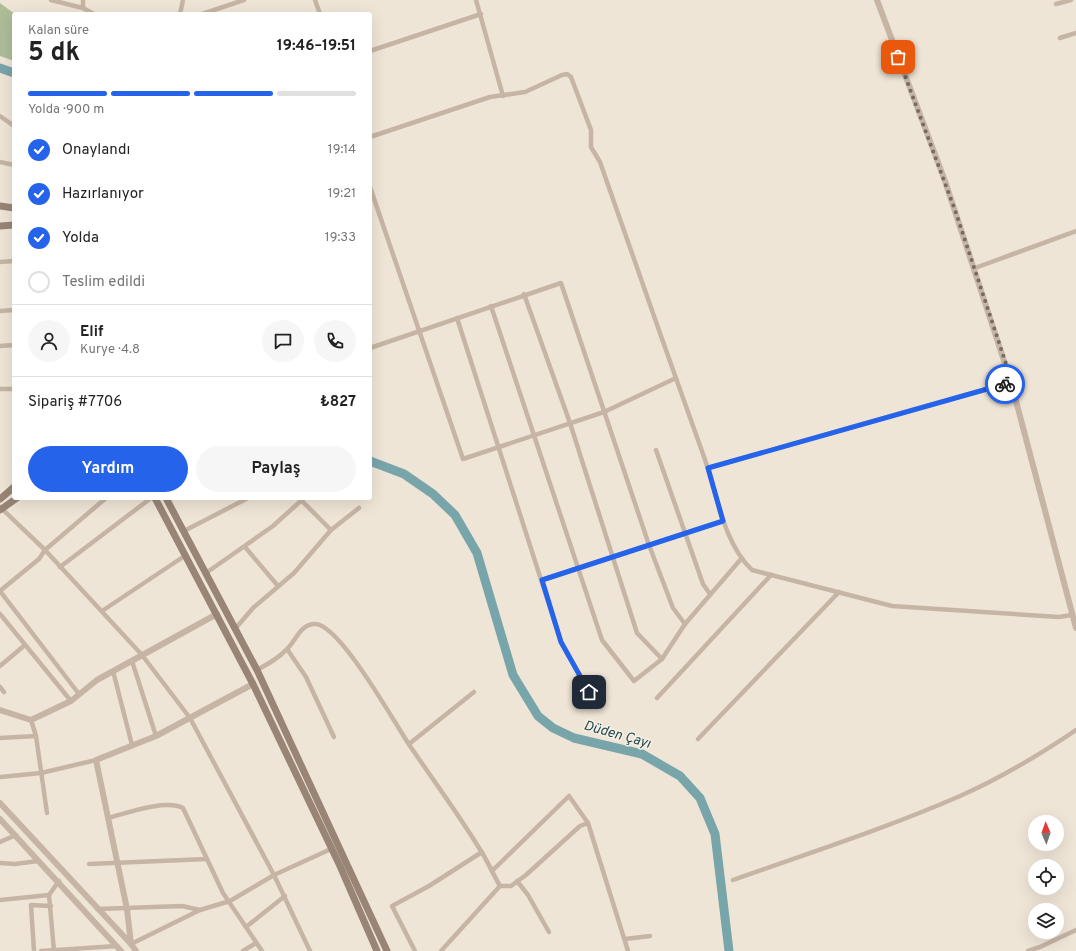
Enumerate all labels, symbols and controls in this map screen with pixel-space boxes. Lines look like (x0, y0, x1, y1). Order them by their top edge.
text: Kalan süre (28, 23, 89, 39)
text: 5 dk (28, 37, 80, 70)
text: 19:46–19:51 (277, 37, 356, 56)
pin (881, 40, 915, 74)
icon: bag (887, 46, 909, 68)
text: Yolda · 900 m (28, 102, 104, 118)
icon: check (28, 139, 50, 161)
text: Onaylandı (62, 141, 130, 160)
text: 19:14 (328, 142, 356, 158)
icon: check (28, 183, 50, 205)
text: Hazırlanıyor (62, 185, 144, 204)
text: 19:21 (328, 186, 356, 202)
icon: check (28, 227, 50, 249)
text: Yolda (62, 229, 99, 248)
text: 19:33 (325, 230, 356, 246)
text: Teslim edildi (62, 273, 145, 292)
button: person (28, 320, 70, 362)
button: chat (262, 320, 304, 362)
button: phone (314, 320, 356, 362)
text: Elif (80, 323, 103, 342)
text: Kurye · 4.8 (80, 342, 140, 358)
courier (985, 364, 1025, 404)
icon: bike (994, 373, 1016, 395)
text: Sipariş #7706 (28, 393, 122, 412)
text: ₺827 (320, 393, 356, 412)
button: Yardım (28, 446, 188, 492)
button: Paylaş (196, 446, 356, 492)
pin (572, 675, 606, 709)
icon: home (578, 681, 600, 703)
water label: Düden Çayı (582, 717, 653, 753)
north arrow (1028, 815, 1064, 851)
map controls (1028, 815, 1064, 939)
button: locate (1028, 859, 1064, 895)
button: layers (1028, 903, 1064, 939)

